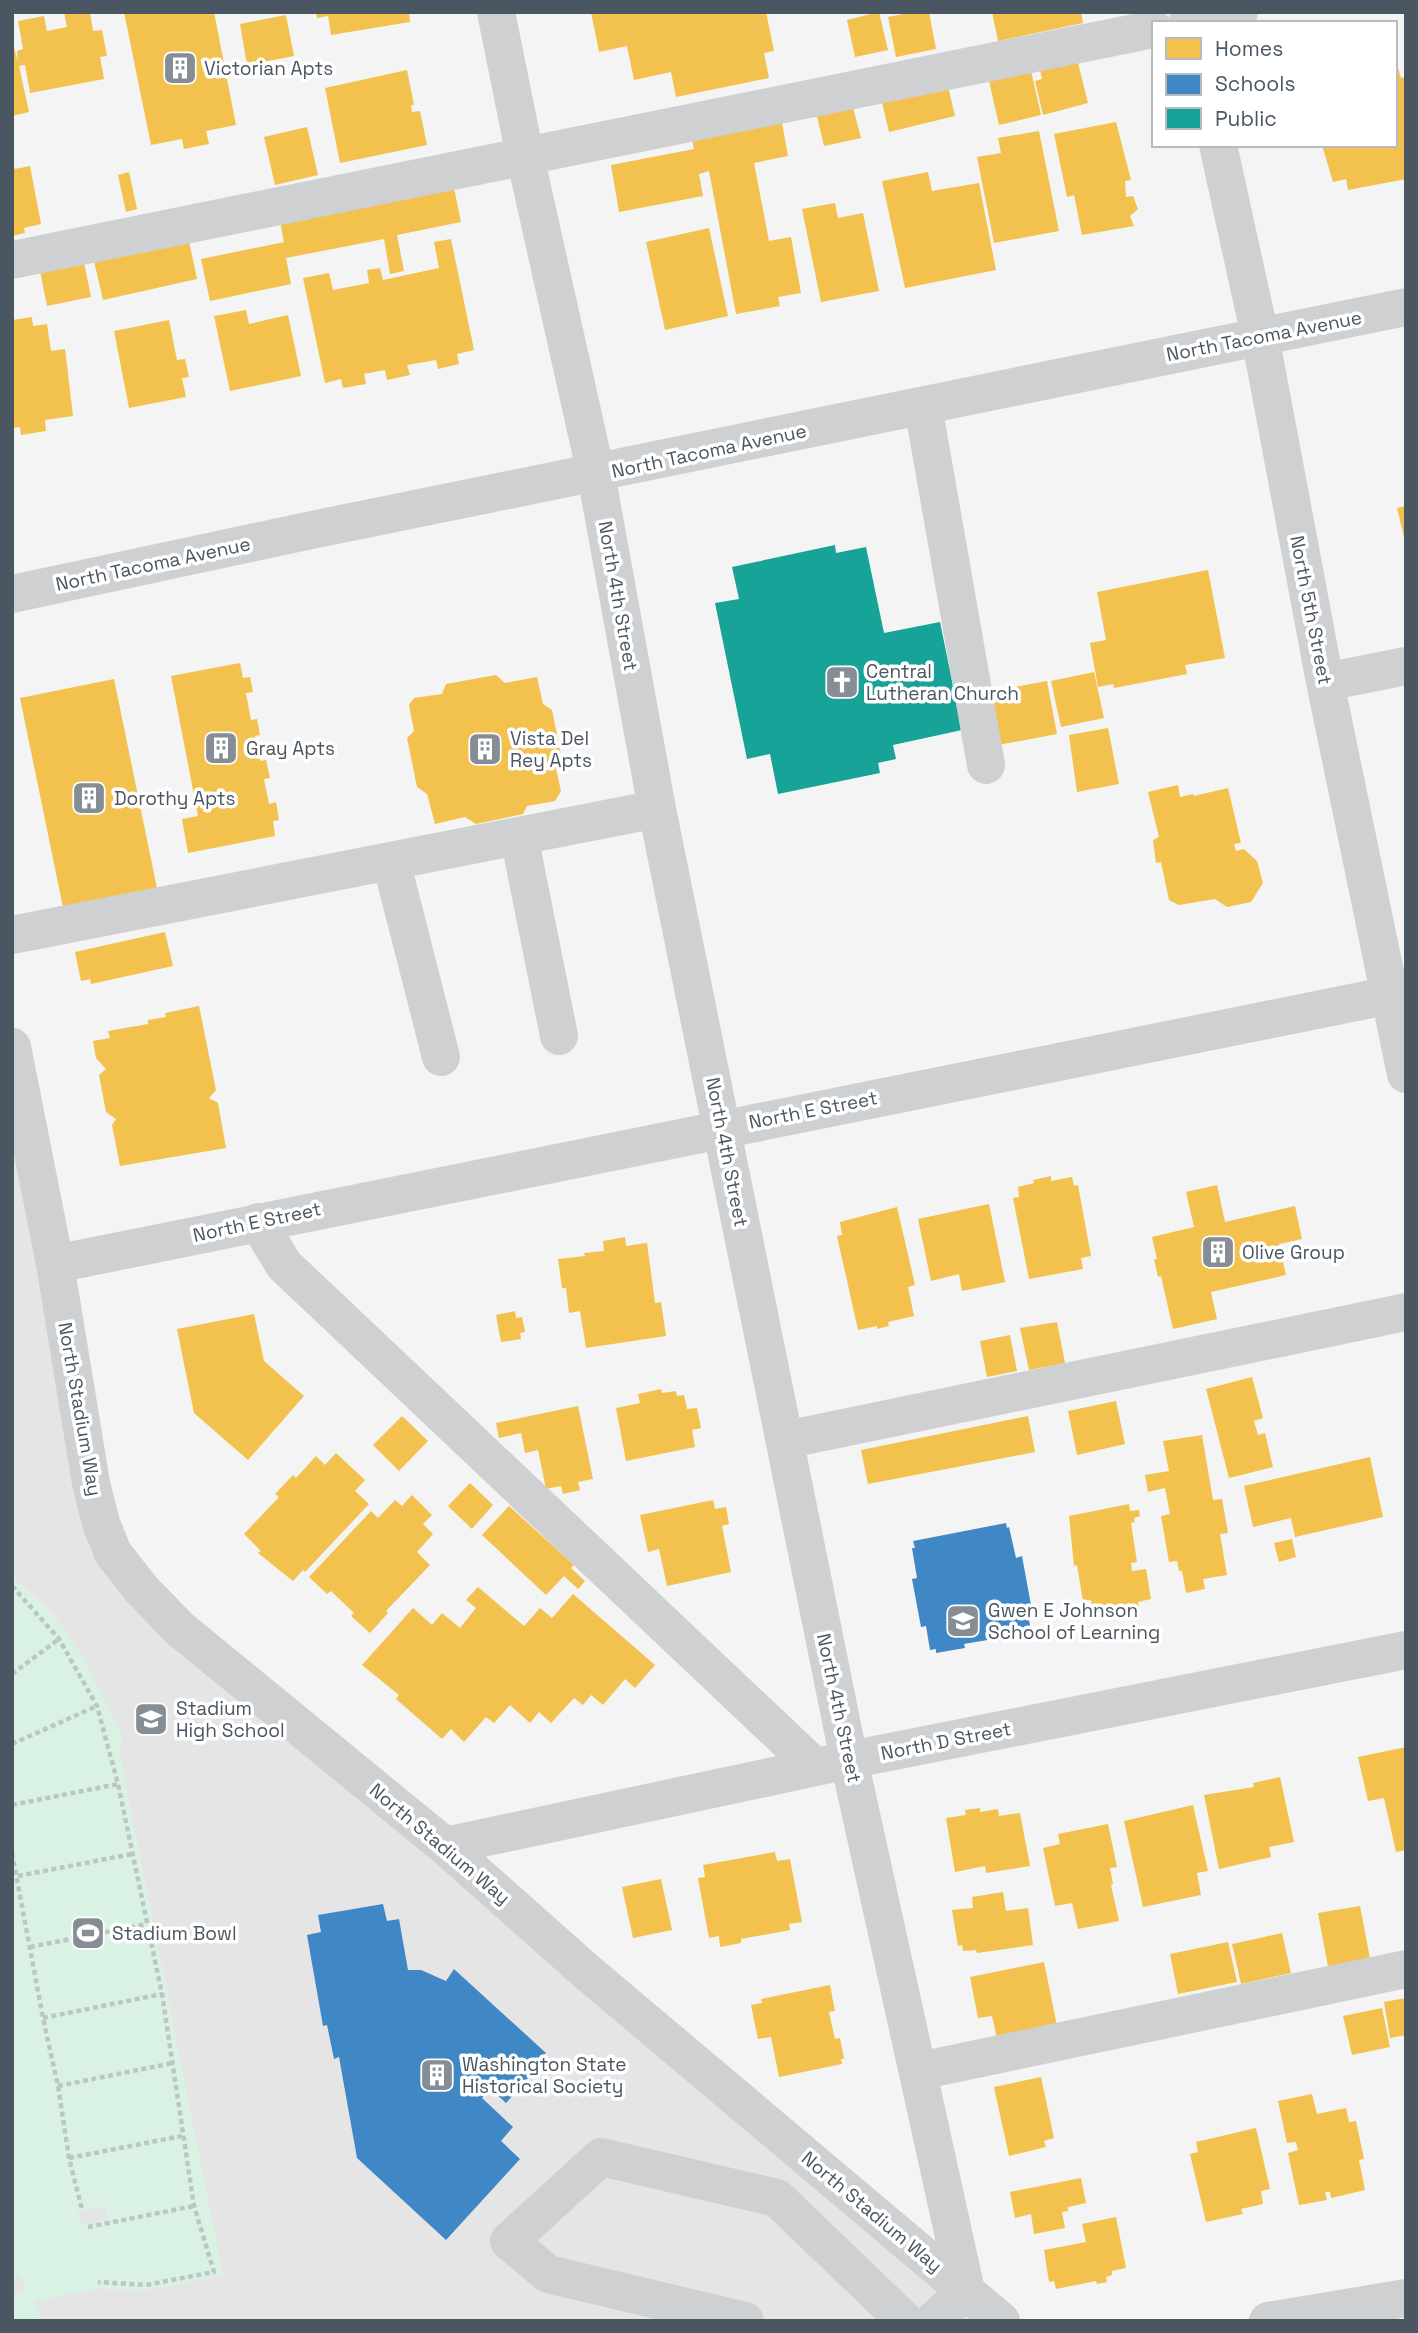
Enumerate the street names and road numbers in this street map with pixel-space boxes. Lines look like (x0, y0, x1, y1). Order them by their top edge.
street label: North Tacoma Avenue (1164, 305, 1364, 367)
street label: North Tacoma Avenue (609, 418, 809, 484)
street label: North 4th Street (592, 519, 644, 673)
street label: North Tacoma Avenue (53, 531, 253, 597)
street label: North 5th Street (1284, 533, 1338, 687)
street label: North 4th Street (700, 1075, 754, 1229)
street label: North E Street (747, 1085, 879, 1135)
street label: North E Street (191, 1196, 323, 1248)
street label: North Stadium Way (52, 1320, 108, 1498)
street label: North 4th Street (811, 1631, 867, 1785)
street label: North D Street (879, 1716, 1013, 1766)
street label: North Stadium Way (365, 1778, 515, 1910)
street label: North Stadium Way (797, 2146, 947, 2278)

